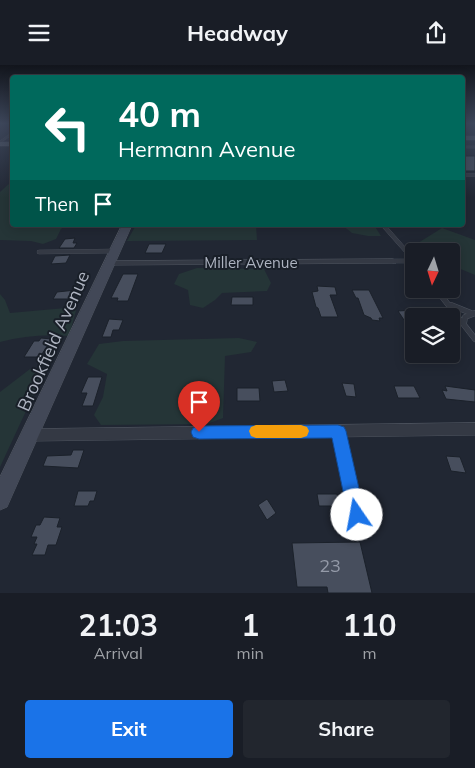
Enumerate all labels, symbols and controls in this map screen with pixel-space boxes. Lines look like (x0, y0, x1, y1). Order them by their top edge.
icon: menu (25, 19, 53, 47)
text: Headway (187, 19, 288, 47)
icon: share (422, 19, 450, 47)
text: 40 m (118, 92, 201, 136)
icon: left (35, 95, 100, 160)
text: Hermann Avenue (118, 135, 295, 163)
icon: arrive (89, 190, 117, 218)
text: Then (35, 192, 79, 216)
north arrow (405, 243, 460, 297)
map controls (405, 243, 460, 363)
street label: Miller Avenue (204, 253, 298, 272)
street label: Brookfield Avenue (12, 267, 94, 415)
button: layers (405, 308, 460, 363)
pin (178, 381, 220, 432)
icon: arrive (185, 388, 213, 416)
position arrow (330, 488, 382, 540)
house number: 23 (319, 554, 341, 577)
text: 21:03 (79, 606, 158, 644)
text: 1 (241, 606, 259, 644)
text: 110 (342, 606, 396, 644)
text: Arrival (94, 643, 143, 663)
text: min (237, 643, 264, 663)
text: m (362, 643, 376, 663)
button: Exit (25, 700, 233, 758)
button: Share (243, 700, 450, 758)

